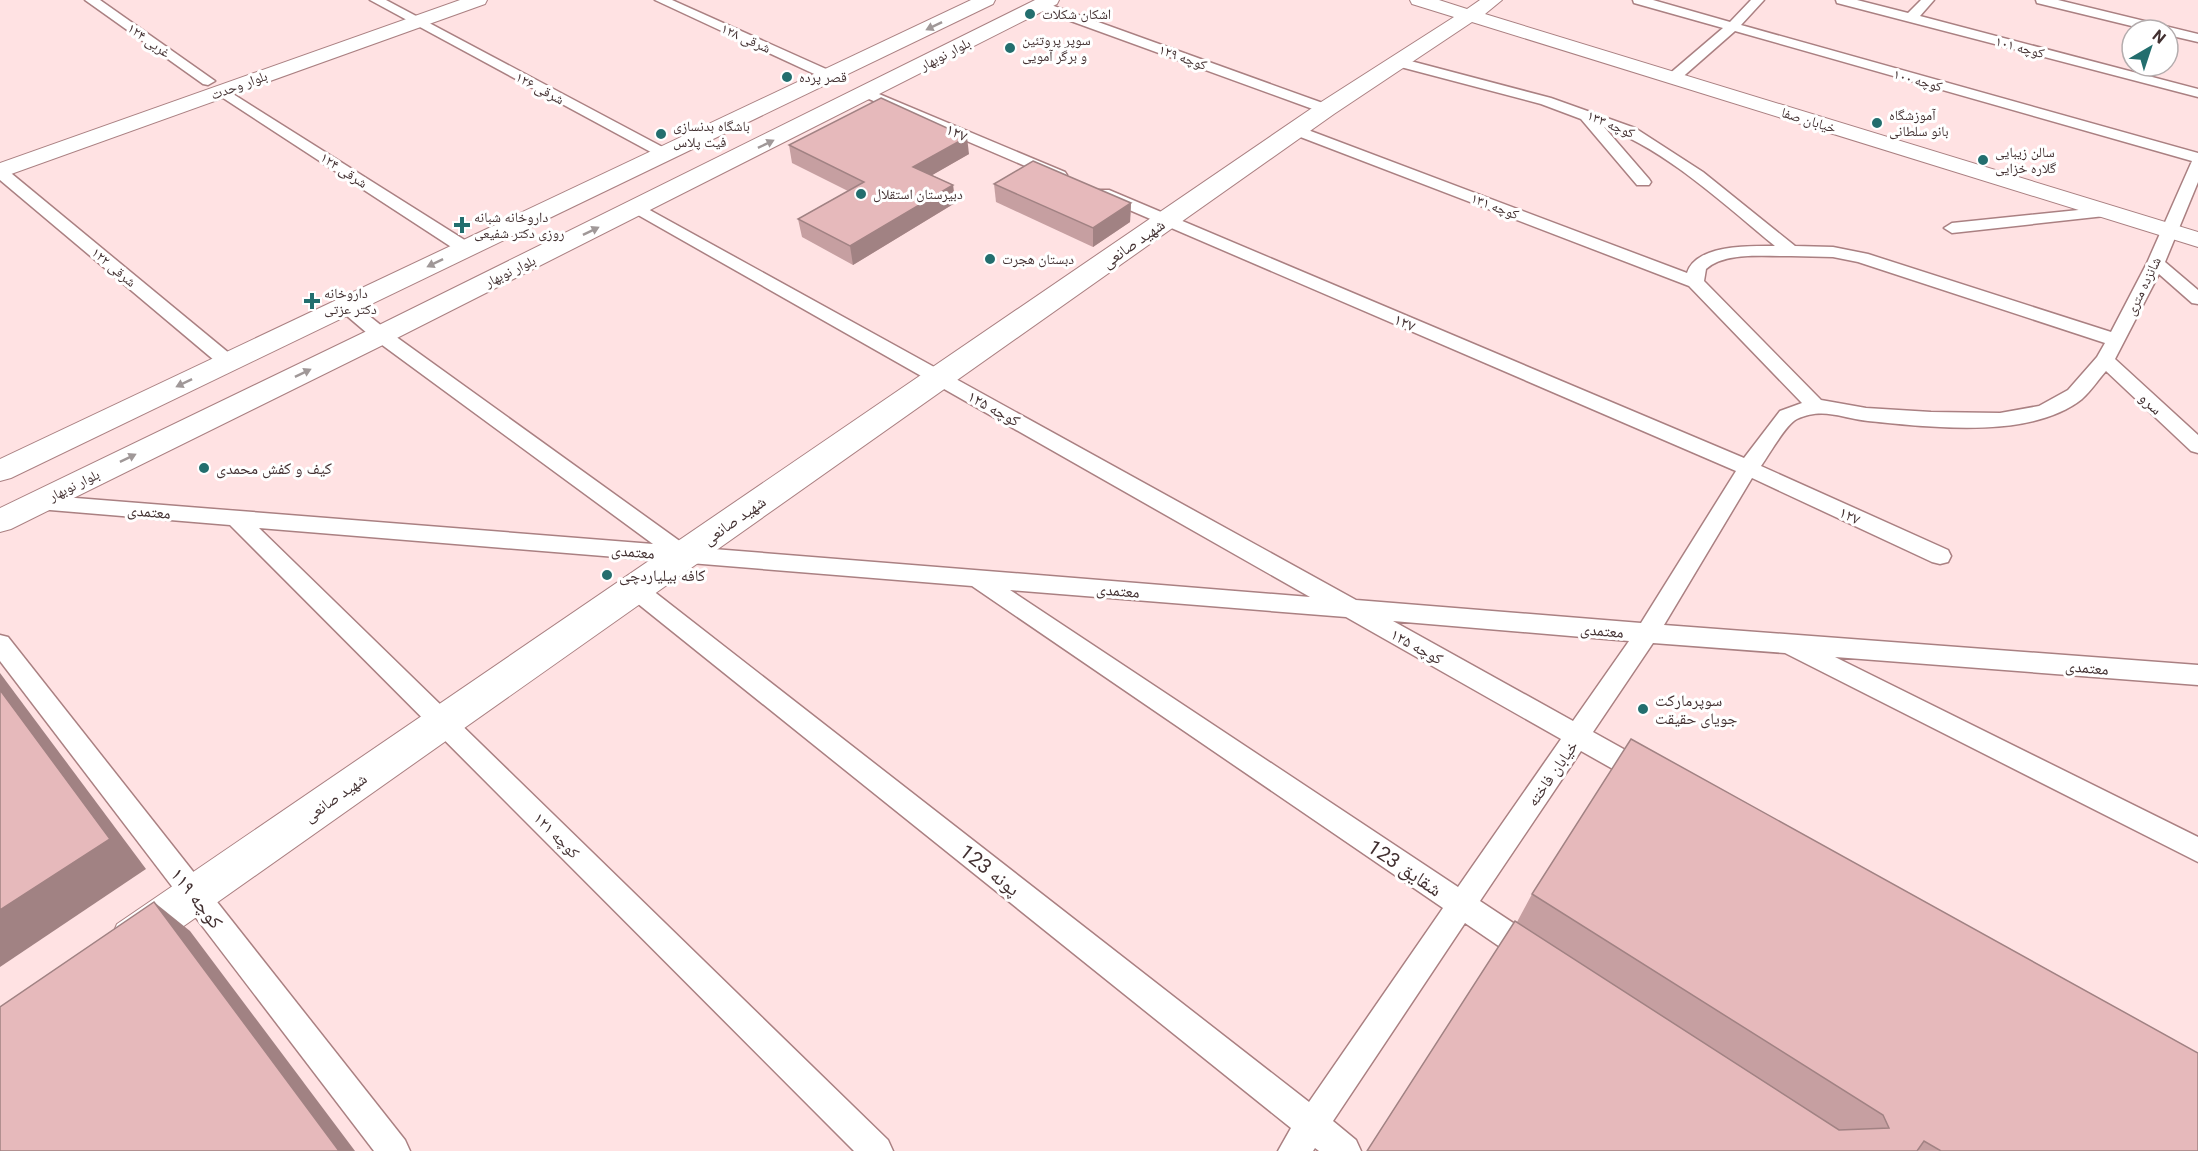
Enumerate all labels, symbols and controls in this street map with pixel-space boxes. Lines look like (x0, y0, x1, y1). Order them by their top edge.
place label: اشکان شکلات (1042, 6, 1111, 23)
marker: اشکان شکلات (1023, 7, 1037, 21)
north arrow (2120, 18, 2180, 78)
street label: ۱۲۴ غربی (124, 20, 173, 61)
street label: ۱۲۸ شرقی (718, 20, 773, 57)
one-way arrow (925, 21, 942, 30)
text: N (2149, 26, 2169, 48)
place label: سوپر پروتئین و برگر آمویی (1022, 32, 1091, 65)
street label: کوچه ۱۰۱ (1994, 33, 2046, 62)
street label: بلوار نوبهار (916, 34, 974, 75)
marker: سوپر پروتئین و برگر آمویی (1003, 41, 1017, 55)
street label: کوچه ۱۲۹ (1156, 41, 1209, 74)
street label: کوچه ۱۰۰ (1892, 65, 1944, 96)
street label: بلوار وحدت (209, 67, 270, 104)
street label: ۱۲۶ شرقی (513, 69, 567, 108)
place label: قصر پرده (799, 69, 847, 86)
marker: قصر پرده (780, 70, 794, 84)
street label: خیابان صفا (1779, 104, 1838, 137)
street label: کوچه ۱۳۳ (1584, 107, 1637, 142)
place label: آموزشگاه بانو سلطانی (1889, 107, 1949, 140)
marker: آموزشگاه بانو سلطانی (1870, 116, 1884, 130)
place label: باشگاه بدنسازی فیت پلاس (673, 118, 750, 151)
street label: ۱۲۷ (943, 120, 970, 145)
marker: باشگاه بدنسازی فیت پلاس (654, 127, 668, 141)
one-way arrow (757, 139, 774, 148)
place label: سالن زیبایی گلاره خزایی (1995, 144, 2056, 177)
street label: ۱۲۴ شرقی (317, 149, 370, 192)
marker: سالن زیبایی گلاره خزایی (1976, 153, 1990, 167)
place label: دبیرستان استقلال (873, 186, 963, 203)
marker: دبیرستان استقلال (854, 187, 868, 201)
street label: کوچه ۱۳۱ (1468, 190, 1521, 223)
place label: داروخانه شبانه روزی دکتر شفیعی (474, 209, 564, 242)
street label: شهید صانعی (1098, 215, 1169, 273)
marker: داروخانه شبانه روزی دکتر شفیعی (455, 218, 469, 232)
one-way arrow (582, 226, 600, 236)
street label: ۱۲۲ شرقی (88, 244, 139, 291)
place label: دبستان هجرت (1002, 251, 1074, 268)
street label: بلوار نوبهار (481, 252, 539, 291)
marker: دبستان هجرت (983, 252, 997, 266)
street label: شانزده متری (2122, 254, 2165, 318)
one-way arrow (427, 258, 444, 267)
place label: داروخانه دکتر عزتی (324, 285, 377, 318)
marker: داروخانه دکتر عزتی (305, 294, 319, 308)
street label: ۱۲۷ (1391, 310, 1418, 335)
one-way arrow (295, 368, 312, 377)
one-way arrow (175, 379, 192, 388)
street label: کوچه ۱۲۵ (964, 386, 1024, 431)
street label: سرو (2135, 388, 2166, 419)
one-way arrow (119, 454, 137, 464)
place label: کیف و کفش محمدی (216, 459, 332, 479)
marker: کیف و کفش محمدی (197, 461, 211, 475)
street label: بلوار نوبهار (45, 466, 103, 505)
street label: شهید صانعی (699, 492, 770, 550)
street label: معتمدی (126, 500, 172, 524)
street label: ۱۲۷ (1836, 502, 1864, 529)
street label: معتمدی (610, 540, 656, 564)
place label: کافه بیلیاردچی (619, 566, 706, 586)
marker: کافه بیلیاردچی (600, 568, 614, 582)
street label: معتمدی (1095, 579, 1141, 603)
street label: معتمدی (1579, 619, 1625, 643)
street label: کوچه ۱۲۵ (1387, 624, 1447, 669)
street label: معتمدی (2064, 656, 2110, 680)
place label: سوپرمارکت جویای حقیقت (1655, 691, 1737, 729)
marker: سوپرمارکت جویای حقیقت (1636, 702, 1650, 716)
street label: خیابان فاخته (1523, 737, 1583, 810)
street label: شهید صانعی (300, 769, 371, 827)
street label: کوچه ۱۲۱ (530, 808, 584, 862)
street label: 123 شقایق (1363, 834, 1447, 902)
street label: 123 پونه (955, 839, 1025, 901)
street label: کوچه ۱۱۹ (166, 863, 228, 933)

